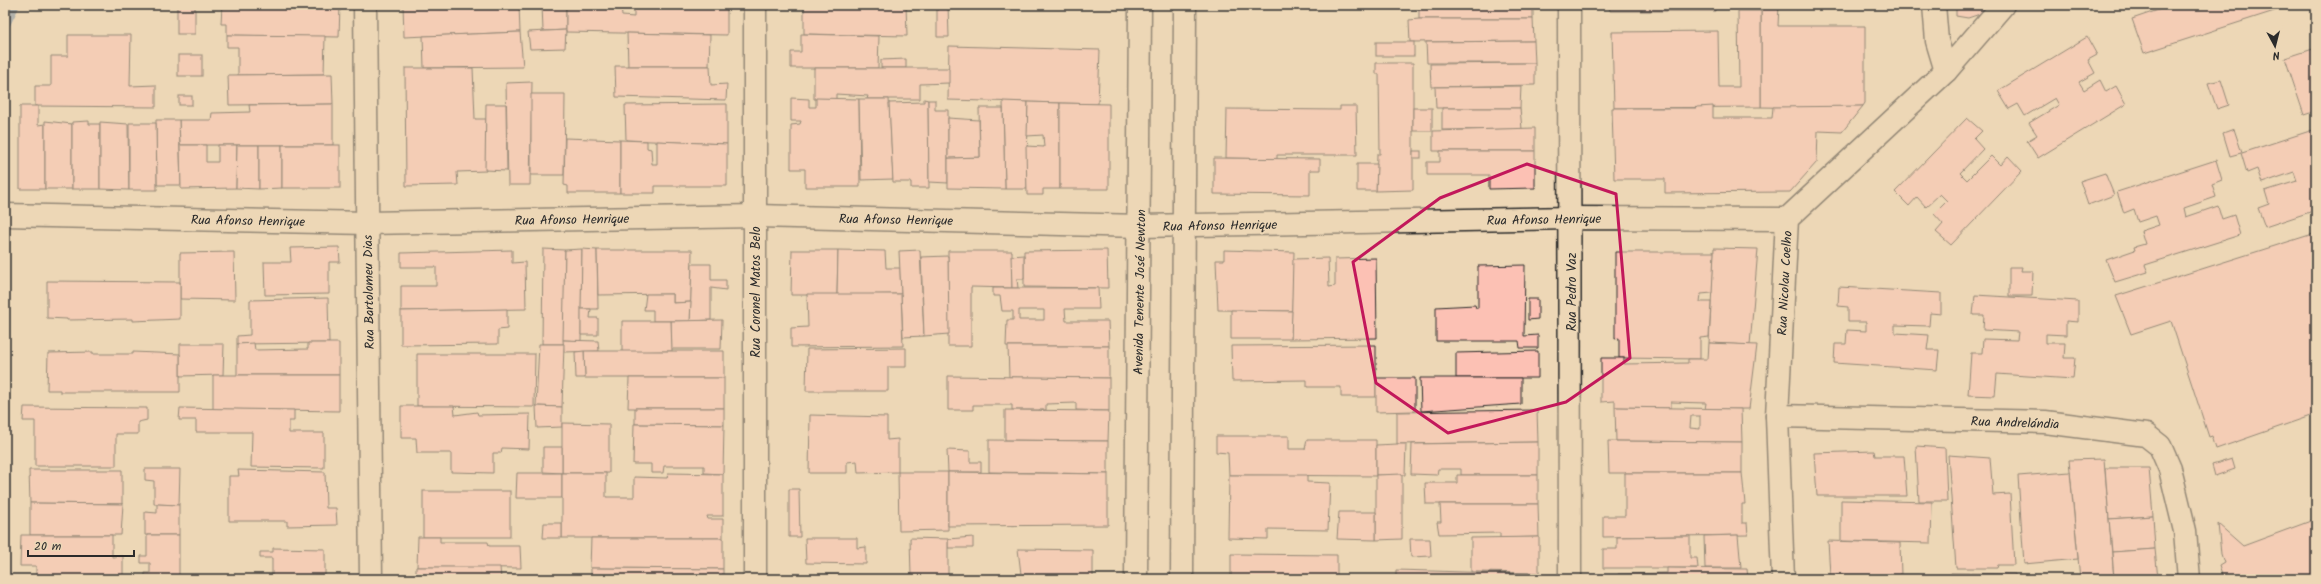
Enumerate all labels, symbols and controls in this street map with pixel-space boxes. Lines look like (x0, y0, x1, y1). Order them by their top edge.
north arrow (2255, 26, 2295, 66)
text: N (2272, 46, 2281, 64)
street label: Rua Afonso Henrique (515, 209, 630, 232)
street label: Rua Afonso Henrique (839, 209, 954, 232)
street label: Avenida Tenente José Newton (1129, 209, 1152, 375)
street label: Rua Afonso Henrique (1487, 209, 1602, 232)
street label: Rua Afonso Henrique (191, 210, 306, 233)
street label: Rua Afonso Henrique (1163, 215, 1278, 238)
street label: Rua Coronel Matos Belo (746, 226, 767, 358)
street label: Rua Nicolau Coelho (1772, 230, 1799, 336)
street label: Rua Bartolomeu Dias (358, 234, 381, 349)
street label: Rua Pedro Vaz (1562, 252, 1583, 331)
street label: Rua Andrelándia (1970, 411, 2060, 436)
scale bar (28, 532, 134, 558)
text: 20 m (34, 537, 62, 556)

